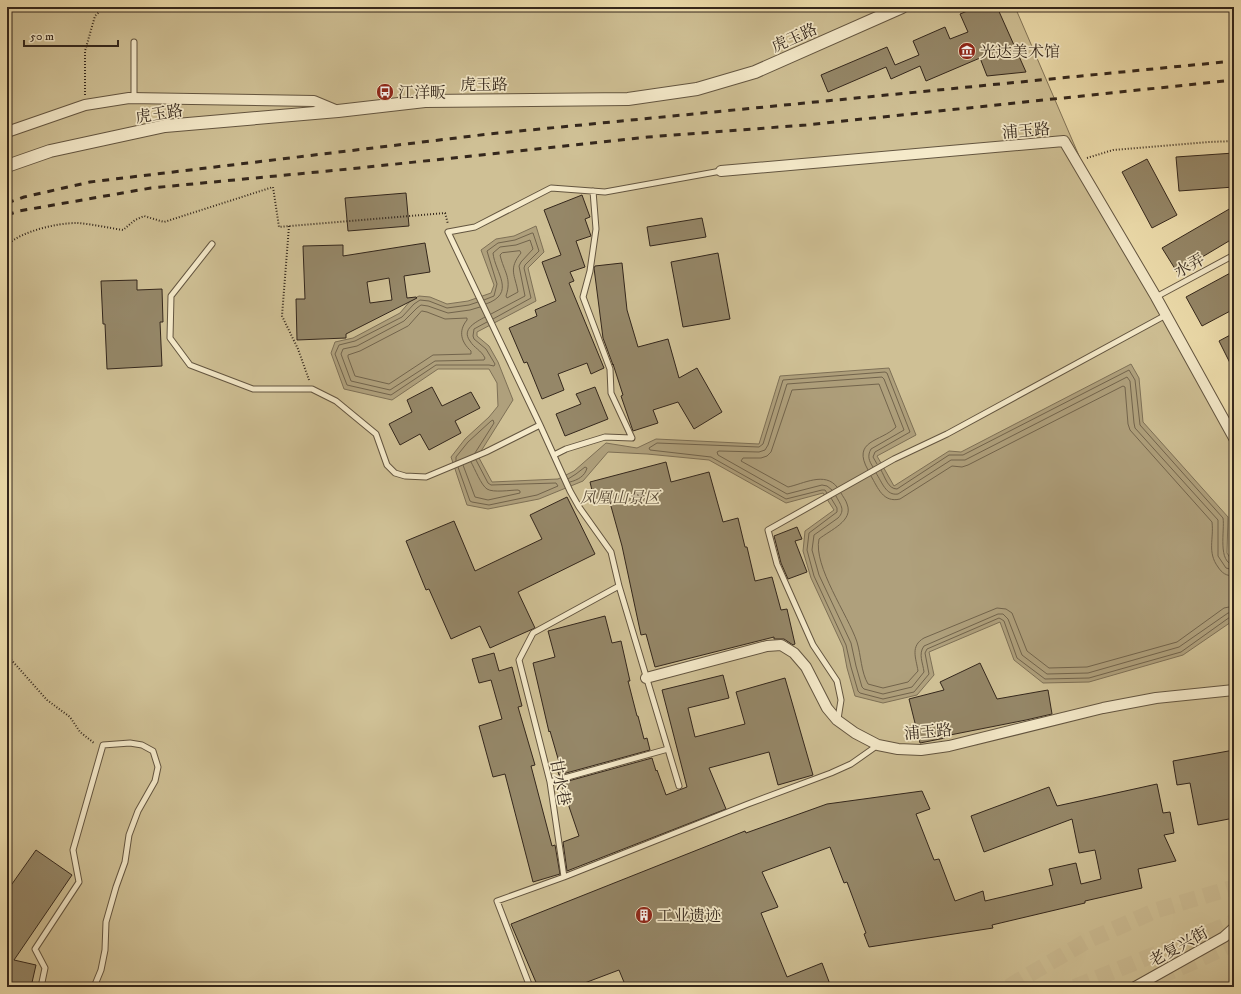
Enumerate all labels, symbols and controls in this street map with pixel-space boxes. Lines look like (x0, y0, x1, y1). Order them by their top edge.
street label: 虎玉路 (768, 19, 820, 57)
scale bar (24, 22, 118, 48)
text: 50 m (30, 29, 54, 44)
museum icon: 光达美术馆 (957, 41, 977, 61)
place label: 光达美术馆 (980, 42, 1060, 62)
street label: 虎玉路 (460, 75, 508, 95)
bus stop icon: 江洋畈 (375, 82, 395, 102)
place label: 江洋畈 (398, 83, 446, 103)
street label: 虎玉路 (134, 100, 184, 128)
street label: 浦玉路 (1001, 119, 1051, 143)
street label: 水弄 (1171, 250, 1208, 282)
park label: 凤凰山景区 (580, 488, 662, 508)
street label: 浦玉路 (903, 720, 953, 744)
street label: 甘水巷 (546, 757, 574, 808)
building icon: 工业遗迹 (634, 905, 654, 925)
place label: 工业遗迹 (657, 906, 721, 926)
street label: 老复兴街 (1146, 923, 1211, 971)

